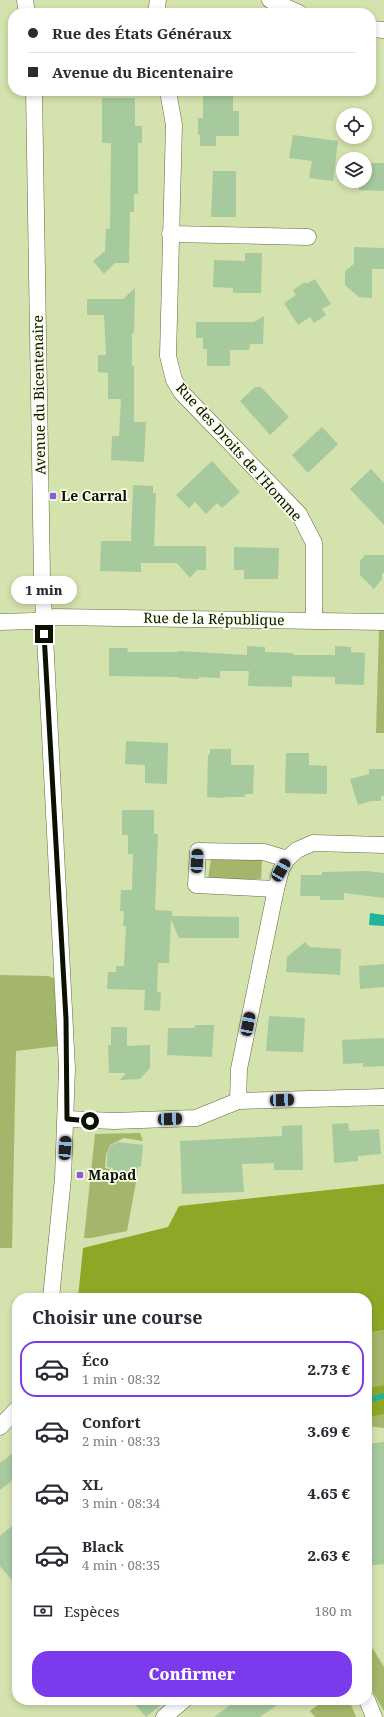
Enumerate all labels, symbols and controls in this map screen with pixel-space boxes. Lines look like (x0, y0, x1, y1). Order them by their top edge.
text: Rue des États Généraux (52, 23, 232, 43)
text: Avenue du Bicentenaire (52, 62, 233, 82)
map controls (336, 108, 372, 188)
button: locate (336, 108, 372, 144)
button: layers (336, 152, 372, 188)
street label: Avenue du Bicentenaire (28, 315, 49, 475)
street label: Rue des Droits de l'Homme (172, 379, 307, 525)
place label: Le Carral (61, 486, 127, 505)
marker: Le Carral (48, 491, 58, 501)
callout: 1 min (11, 576, 77, 604)
text: 1 min (25, 581, 63, 599)
street label: Rue de la République (143, 608, 285, 629)
route end (35, 625, 53, 643)
car (190, 849, 204, 873)
car (270, 857, 292, 883)
car (240, 1011, 256, 1037)
car (270, 1094, 294, 1106)
route start (81, 1112, 99, 1130)
car (158, 1113, 182, 1125)
car (58, 1136, 72, 1160)
place label: Mapad (88, 1165, 136, 1184)
marker: Mapad (75, 1170, 85, 1180)
text: Choisir une course (32, 1305, 202, 1329)
text: Éco (82, 1350, 109, 1370)
icon: car (34, 1351, 70, 1387)
text: 2.73 € (307, 1359, 350, 1379)
text: 1 min · 08:32 (82, 1370, 160, 1388)
text: Confort (82, 1412, 141, 1432)
icon: car (34, 1413, 70, 1449)
text: 3.69 € (307, 1421, 350, 1441)
text: 2 min · 08:33 (82, 1432, 160, 1450)
text: XL (82, 1474, 103, 1494)
icon: car (34, 1475, 70, 1511)
text: 4.65 € (307, 1483, 350, 1503)
text: 3 min · 08:34 (82, 1494, 160, 1512)
text: Black (82, 1536, 124, 1556)
icon: car (34, 1537, 70, 1573)
text: 2.63 € (307, 1545, 350, 1565)
text: 4 min · 08:35 (82, 1556, 160, 1574)
icon: cash (32, 1600, 54, 1622)
text: Espèces (64, 1601, 120, 1621)
text: 180 m (315, 1602, 352, 1620)
button: Confirmer (32, 1651, 352, 1697)

